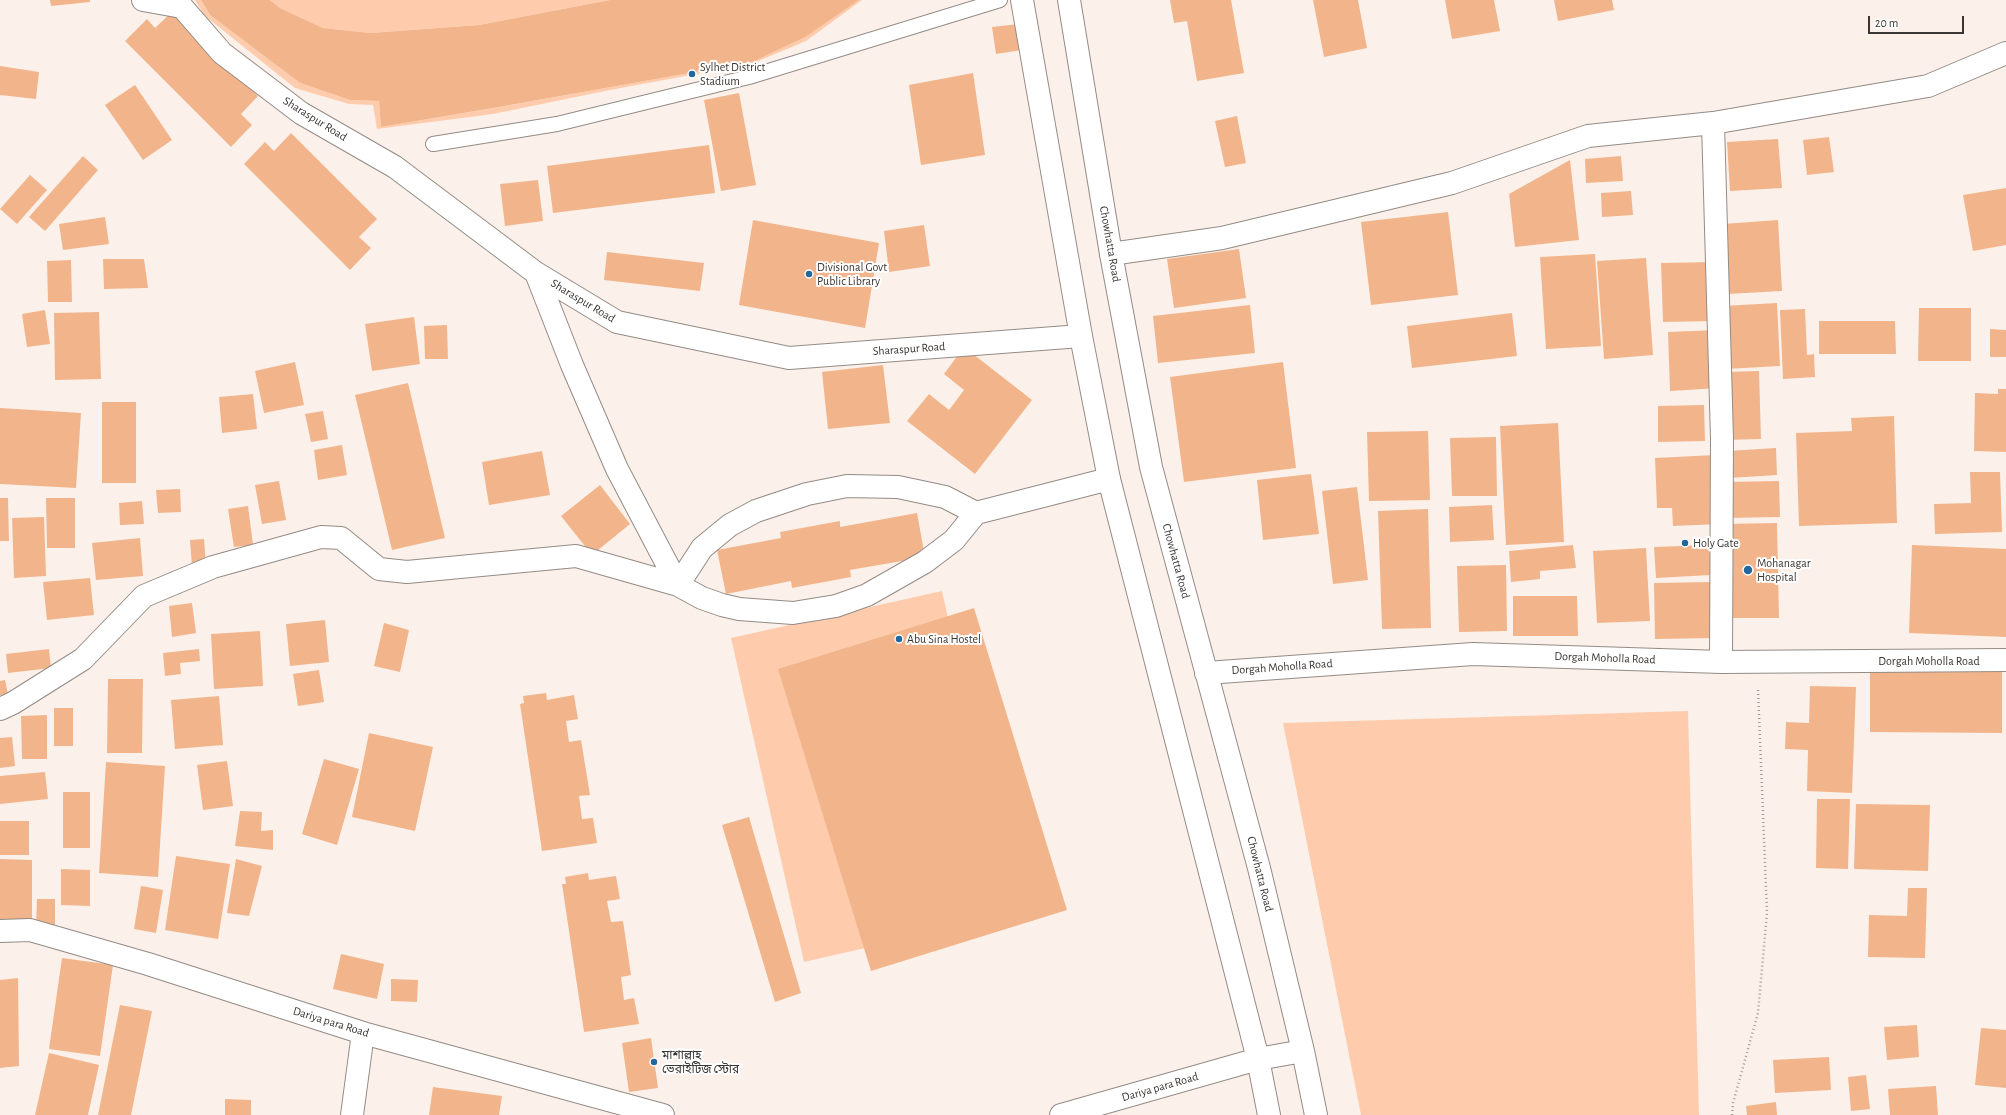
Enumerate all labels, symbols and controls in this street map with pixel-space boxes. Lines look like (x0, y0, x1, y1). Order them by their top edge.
scale bar (1870, 8, 1966, 34)
text: 20 m (1875, 17, 1898, 29)
place label: Sylhet District Stadium (700, 60, 765, 88)
marker: Sylhet District Stadium (687, 69, 697, 79)
street label: Sharaspur Road (280, 94, 350, 144)
street label: Chowhatta Road (1096, 205, 1124, 283)
place label: Divisional Govt Public Library (817, 260, 887, 288)
marker: Divisional Govt Public Library (804, 269, 814, 279)
street label: Sharaspur Road (548, 276, 618, 326)
street label: Sharaspur Road (872, 339, 946, 359)
street label: Chowhatta Road (1159, 522, 1193, 600)
place label: Holy Gate (1693, 536, 1739, 550)
marker: Holy Gate (1680, 538, 1690, 548)
place label: Mohanagar Hospital (1757, 556, 1811, 584)
marker: Mohanagar Hospital (1742, 564, 1754, 576)
place label: Abu Sina Hostel (907, 632, 981, 646)
marker: Abu Sina Hostel (894, 634, 904, 644)
street label: Dorgah Moholla Road (1554, 649, 1656, 667)
street label: Dorgah Moholla Road (1878, 654, 1980, 668)
street label: Dorgah Moholla Road (1231, 656, 1333, 678)
street label: Chowhatta Road (1244, 835, 1276, 913)
street label: Dariya para Road (291, 1004, 371, 1040)
place label: মাশাল্লাহ ভেরাইটিজ স্টোর (662, 1048, 739, 1076)
marker: মাশাল্লাহ ভেরাইটিজ স্টোর (649, 1057, 659, 1067)
street label: Dariya para Road (1120, 1069, 1200, 1105)

